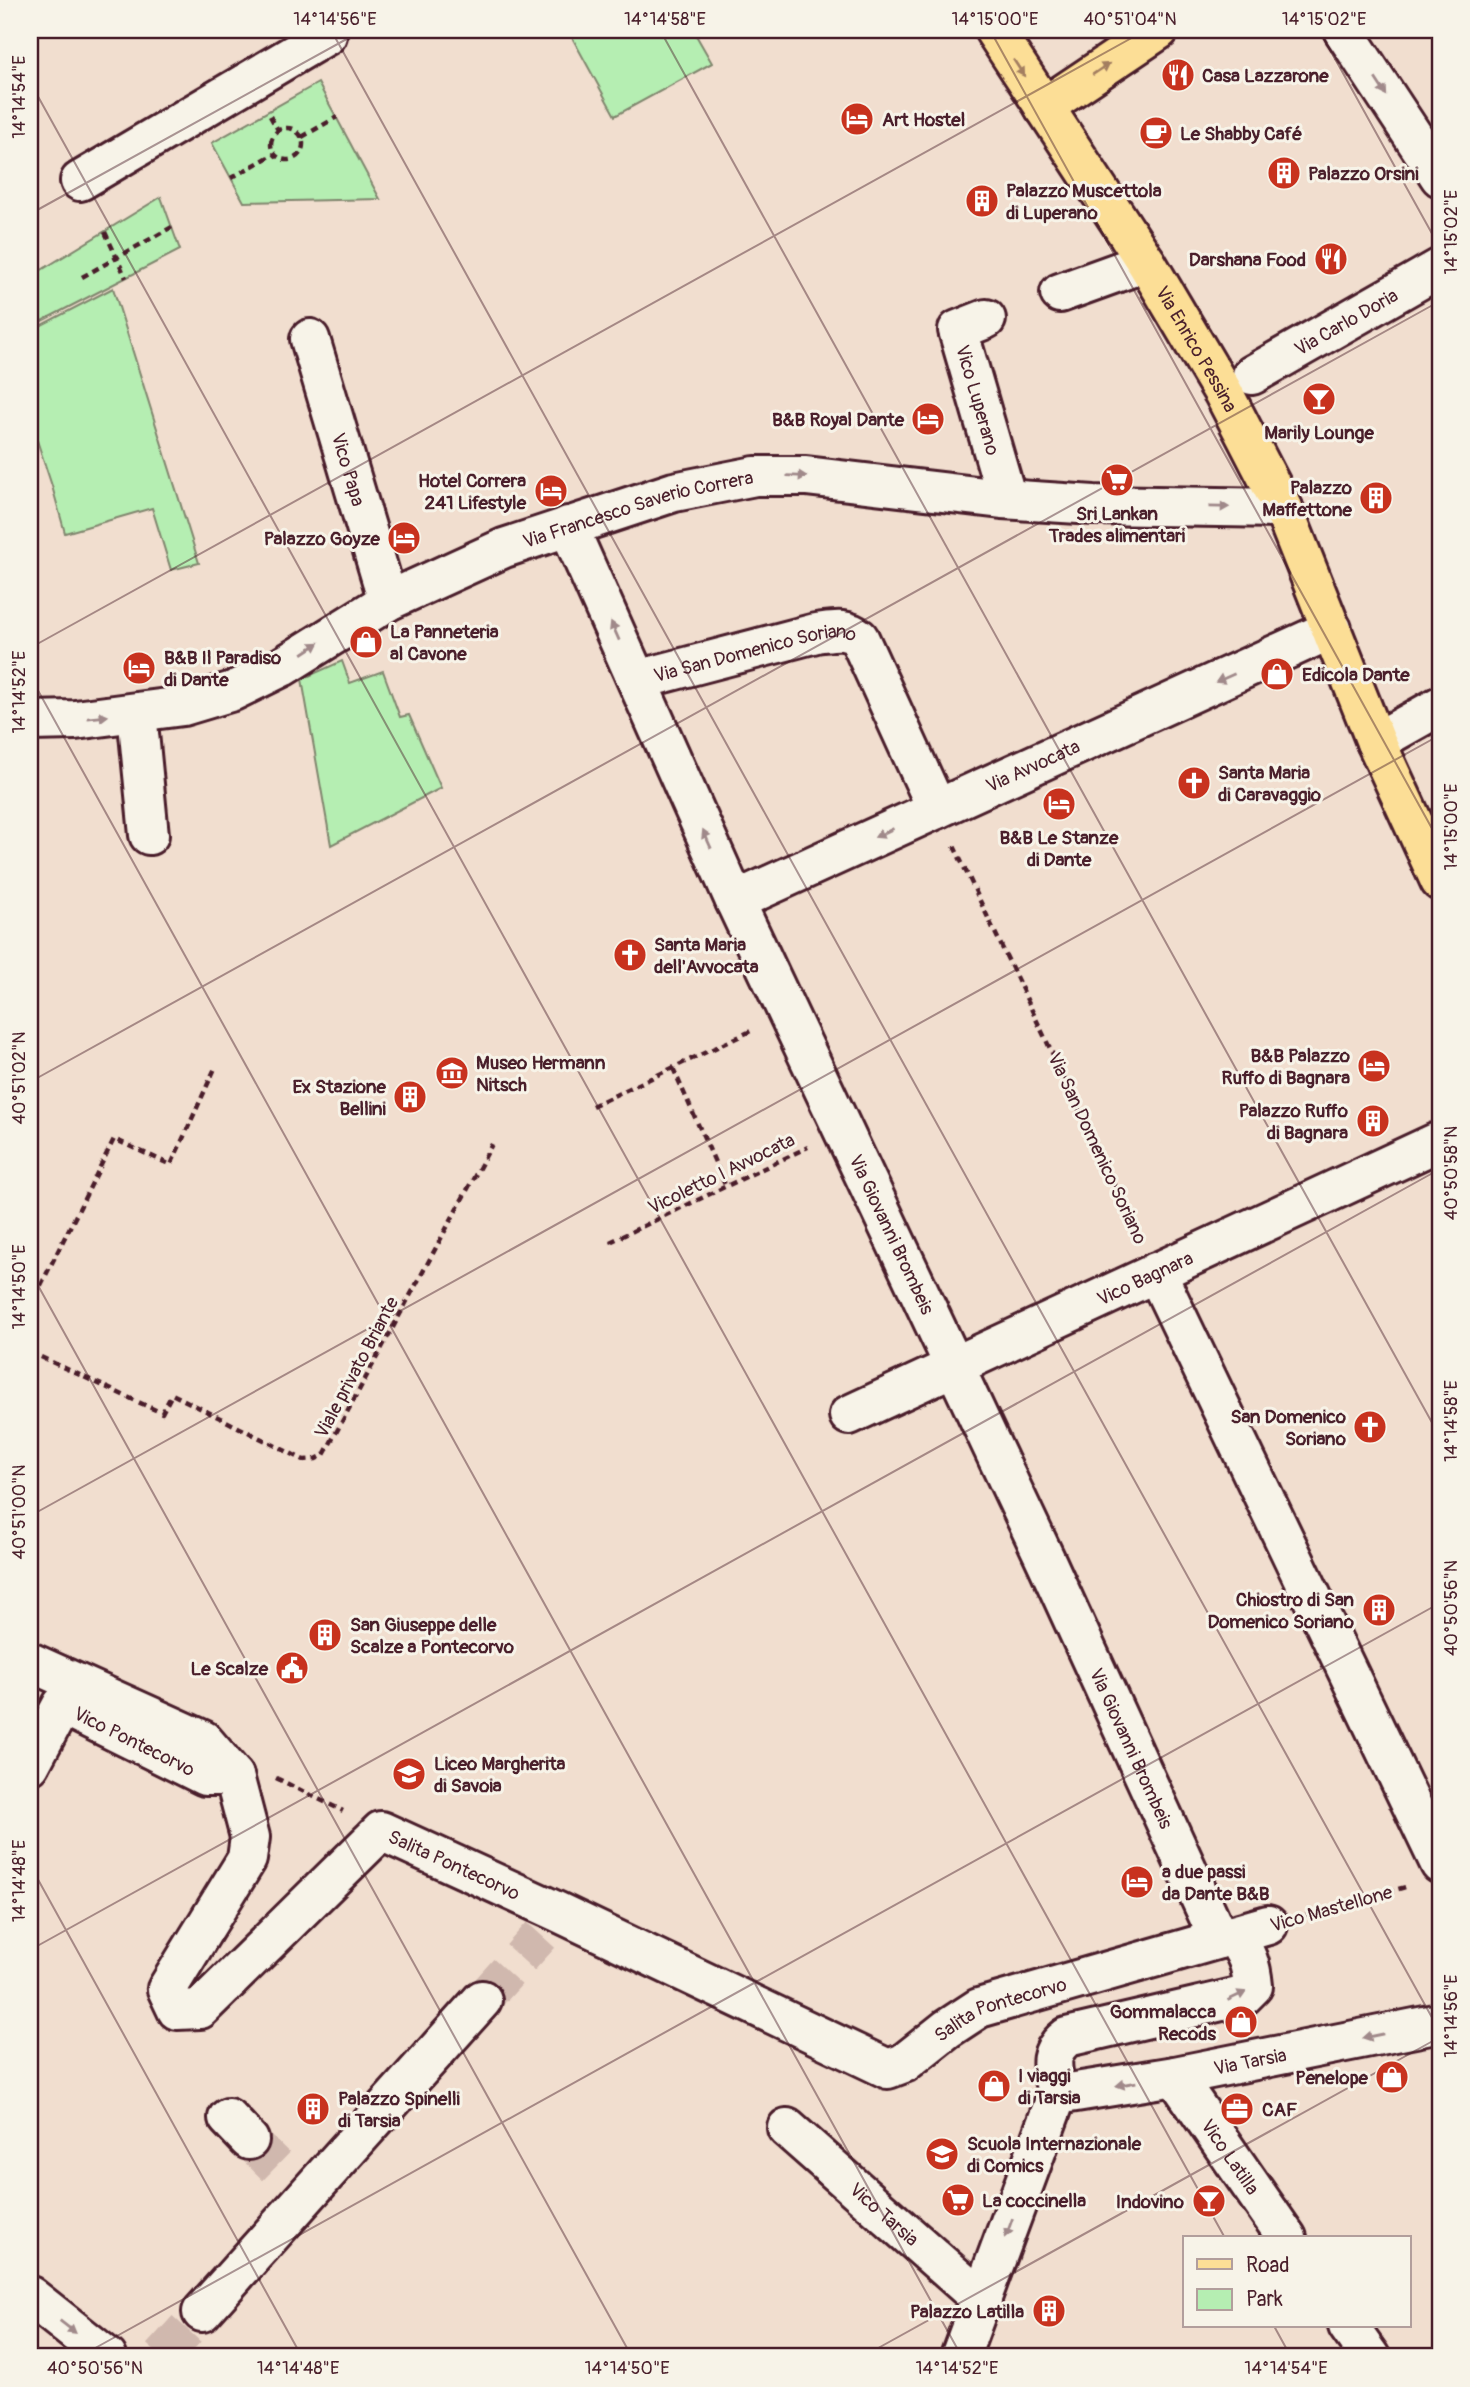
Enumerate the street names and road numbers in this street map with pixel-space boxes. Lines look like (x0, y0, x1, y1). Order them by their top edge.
street label: Via Enrico Pessina (1150, 282, 1242, 416)
street label: Via Carlo Doria (1290, 283, 1402, 361)
street label: Vico Luperano (950, 342, 1005, 458)
street label: Vico Papa (326, 430, 370, 509)
street label: Via Francesco Saverio Correra (520, 466, 756, 554)
street label: Via San Domenico Soriano (651, 619, 861, 688)
street label: Via Avvocata (982, 734, 1084, 798)
street label: Via San Domenico Soriano (1042, 1049, 1152, 1248)
street label: Vicoletto I Avvocata (644, 1128, 799, 1220)
street label: Via Giovanni Brombeis (843, 1151, 939, 1319)
street label: Vico Bagnara (1093, 1246, 1197, 1311)
street label: Viale privato Briante (309, 1292, 405, 1442)
street label: Via Giovanni Brombeis (1084, 1664, 1178, 1833)
street label: Vico Pontecorvo (70, 1702, 199, 1782)
street label: Salita Pontecorvo (384, 1825, 524, 1906)
street label: Vico Mastellone (1267, 1880, 1396, 1938)
street label: Salita Pontecorvo (930, 1972, 1069, 2047)
street label: Via Tarsia (1212, 2043, 1289, 2081)
street label: Vico Latilla (1195, 2115, 1265, 2200)
street label: Vico Tarsia (844, 2178, 924, 2252)

